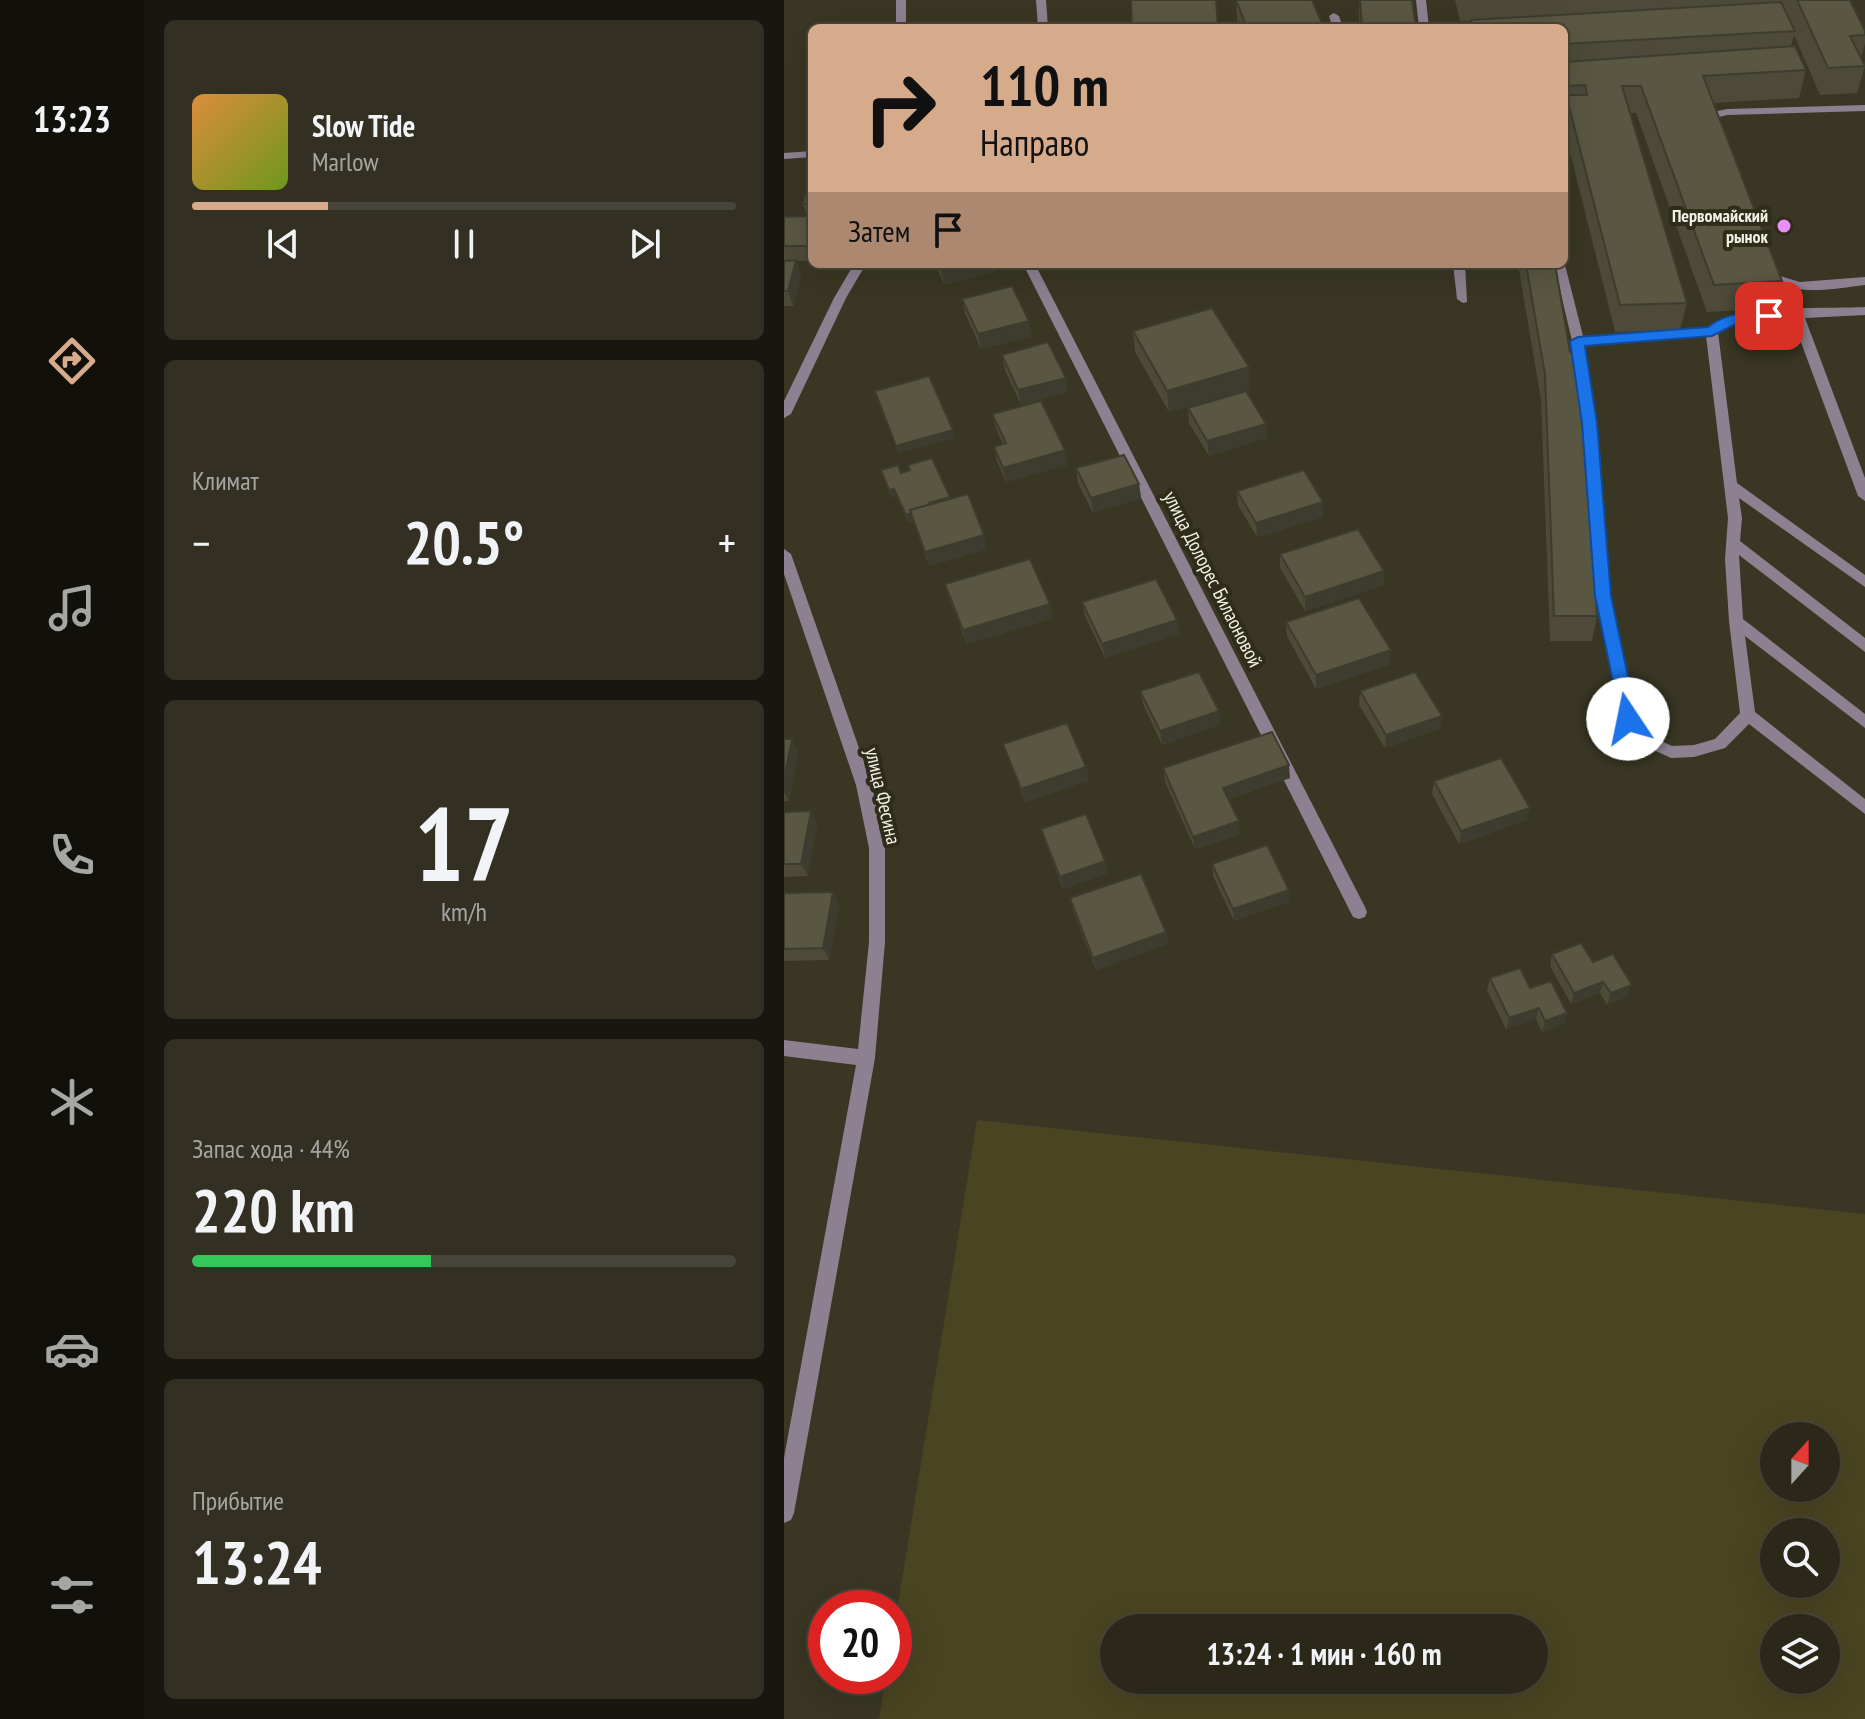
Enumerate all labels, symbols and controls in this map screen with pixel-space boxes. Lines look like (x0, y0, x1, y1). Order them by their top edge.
text: 110 m (980, 49, 1109, 121)
icon: right (848, 56, 952, 160)
text: 13:23 (33, 95, 111, 142)
text: Slow Tide (312, 106, 415, 145)
text: Направо (980, 119, 1089, 166)
text: Marlow (312, 145, 378, 178)
place label: Первомайский рынок (1672, 204, 1769, 248)
icon: arrive (926, 208, 970, 252)
text: Затем (848, 211, 910, 250)
marker: Первомайский рынок (1775, 217, 1793, 235)
icon: previous (261, 222, 305, 266)
icon: pause (442, 222, 486, 266)
icon: next (623, 222, 667, 266)
pin (1735, 282, 1803, 350)
icon: arrive (1747, 294, 1791, 338)
icon: directions (44, 333, 100, 389)
text: Климат (192, 464, 259, 497)
street label: улица Долорес Билаоновой (1157, 487, 1269, 671)
text: 20.5° (404, 503, 524, 581)
text: − (192, 514, 210, 571)
text: + (718, 514, 736, 571)
icon: music (44, 580, 100, 636)
position arrow (1586, 677, 1670, 761)
street label: улица Фесина (859, 745, 907, 847)
text: 17 (414, 775, 514, 910)
icon: phone (44, 827, 100, 883)
text: km/h (441, 895, 487, 928)
icon: climate (44, 1074, 100, 1130)
text: Запас хода · 44% (192, 1132, 350, 1165)
text: 220 km (192, 1171, 355, 1249)
icon: car (44, 1321, 100, 1377)
north arrow (1760, 1422, 1840, 1502)
map controls (1760, 1422, 1840, 1694)
text: Прибытие (192, 1484, 284, 1517)
button: search (1760, 1518, 1840, 1598)
text: 13:24 (192, 1523, 322, 1601)
icon: filters (44, 1567, 100, 1623)
speed limit sign: 20 (808, 1590, 912, 1694)
button: layers (1760, 1614, 1840, 1694)
text: 13:24 · 1 мин · 160 m (1206, 1634, 1442, 1673)

